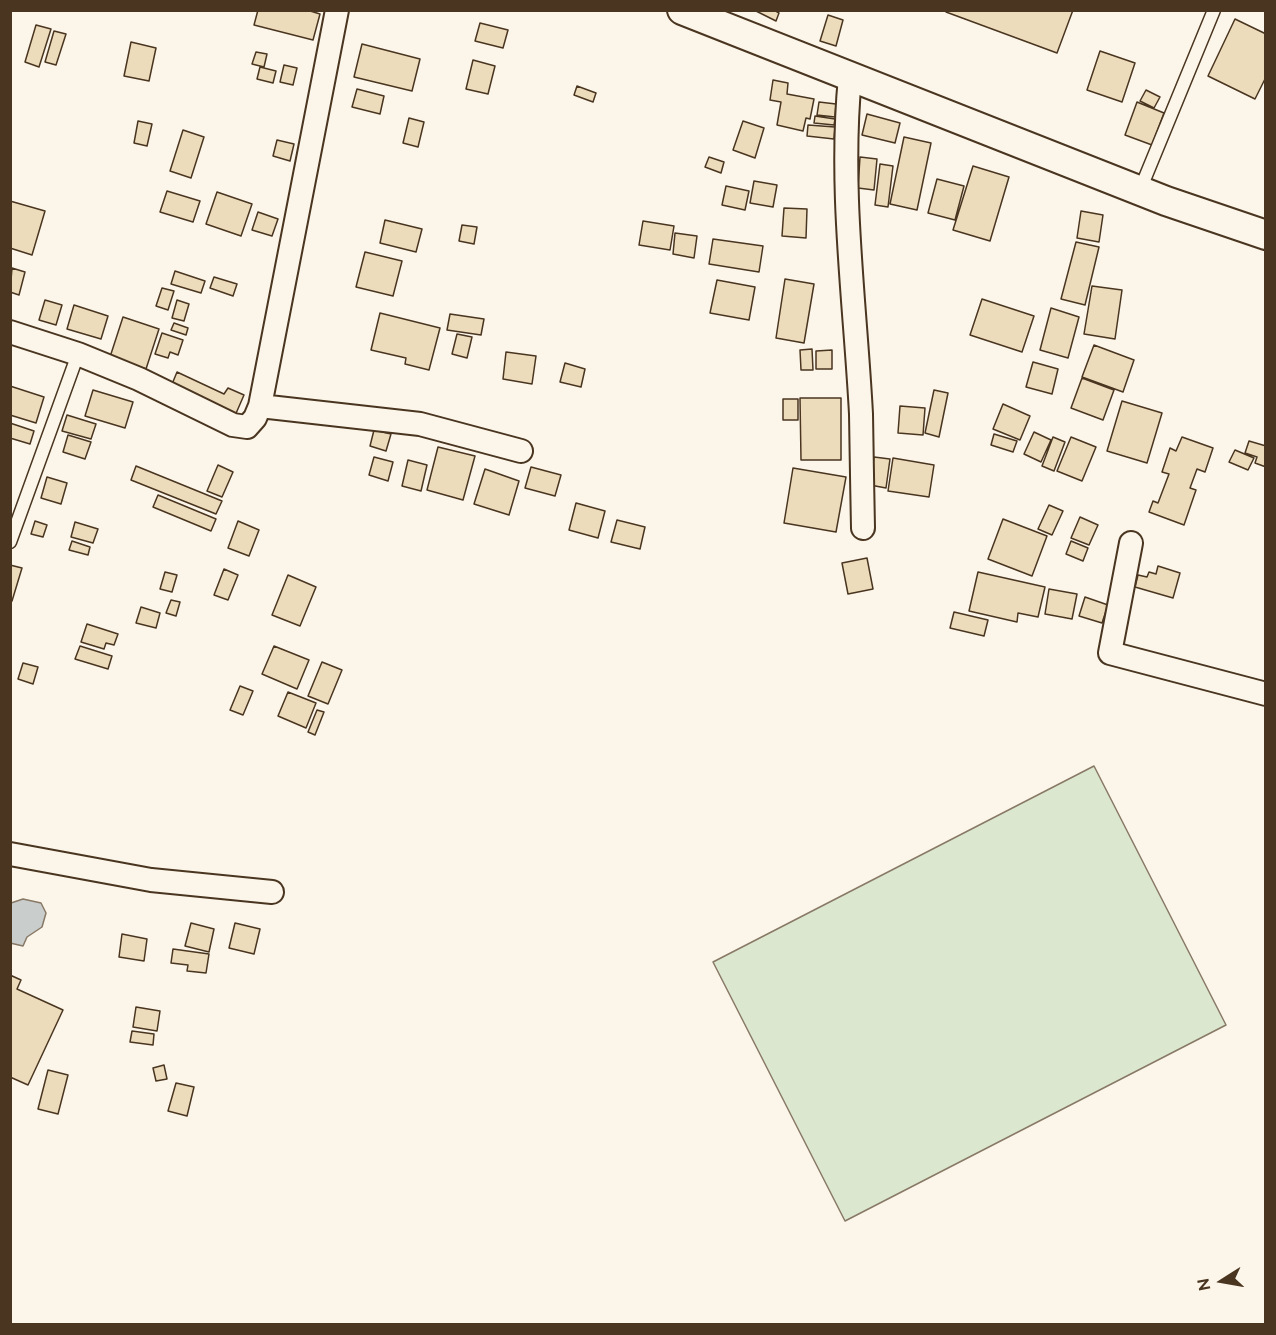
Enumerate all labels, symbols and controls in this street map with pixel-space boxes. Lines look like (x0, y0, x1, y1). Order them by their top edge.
north arrow (1192, 1251, 1252, 1311)
text: N (1193, 1277, 1214, 1292)

